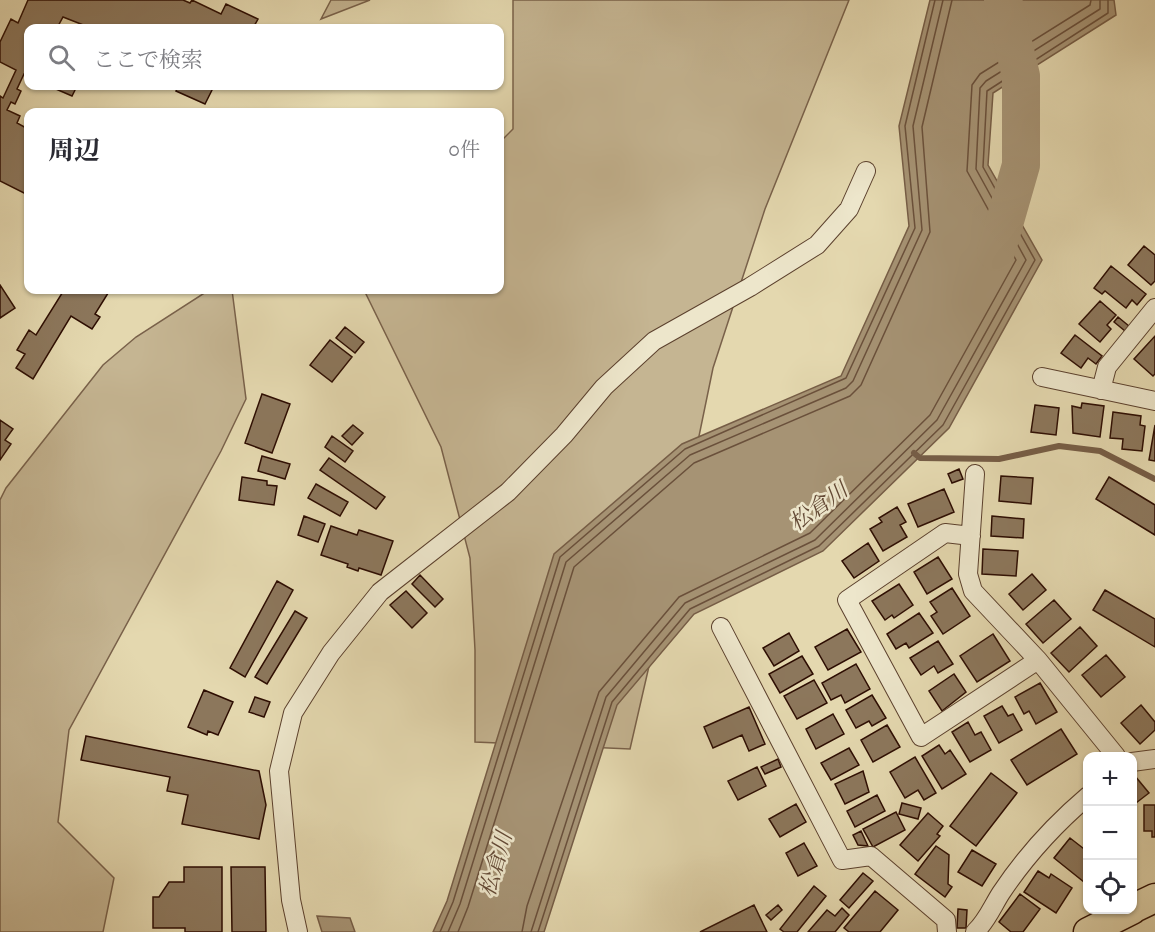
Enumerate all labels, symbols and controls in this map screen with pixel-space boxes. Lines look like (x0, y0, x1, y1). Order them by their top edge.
search box (24, 24, 504, 90)
icon: search (45, 41, 78, 74)
text: ここで検索 (93, 46, 203, 73)
text: 周辺 (48, 134, 100, 166)
text: 0件 (448, 137, 480, 161)
water label: 松倉川 (784, 475, 855, 537)
map controls (1083, 752, 1137, 914)
button: + (1083, 752, 1137, 806)
button: − (1083, 806, 1137, 860)
water label: 松倉川 (473, 827, 518, 900)
button: locate (1083, 860, 1137, 914)

